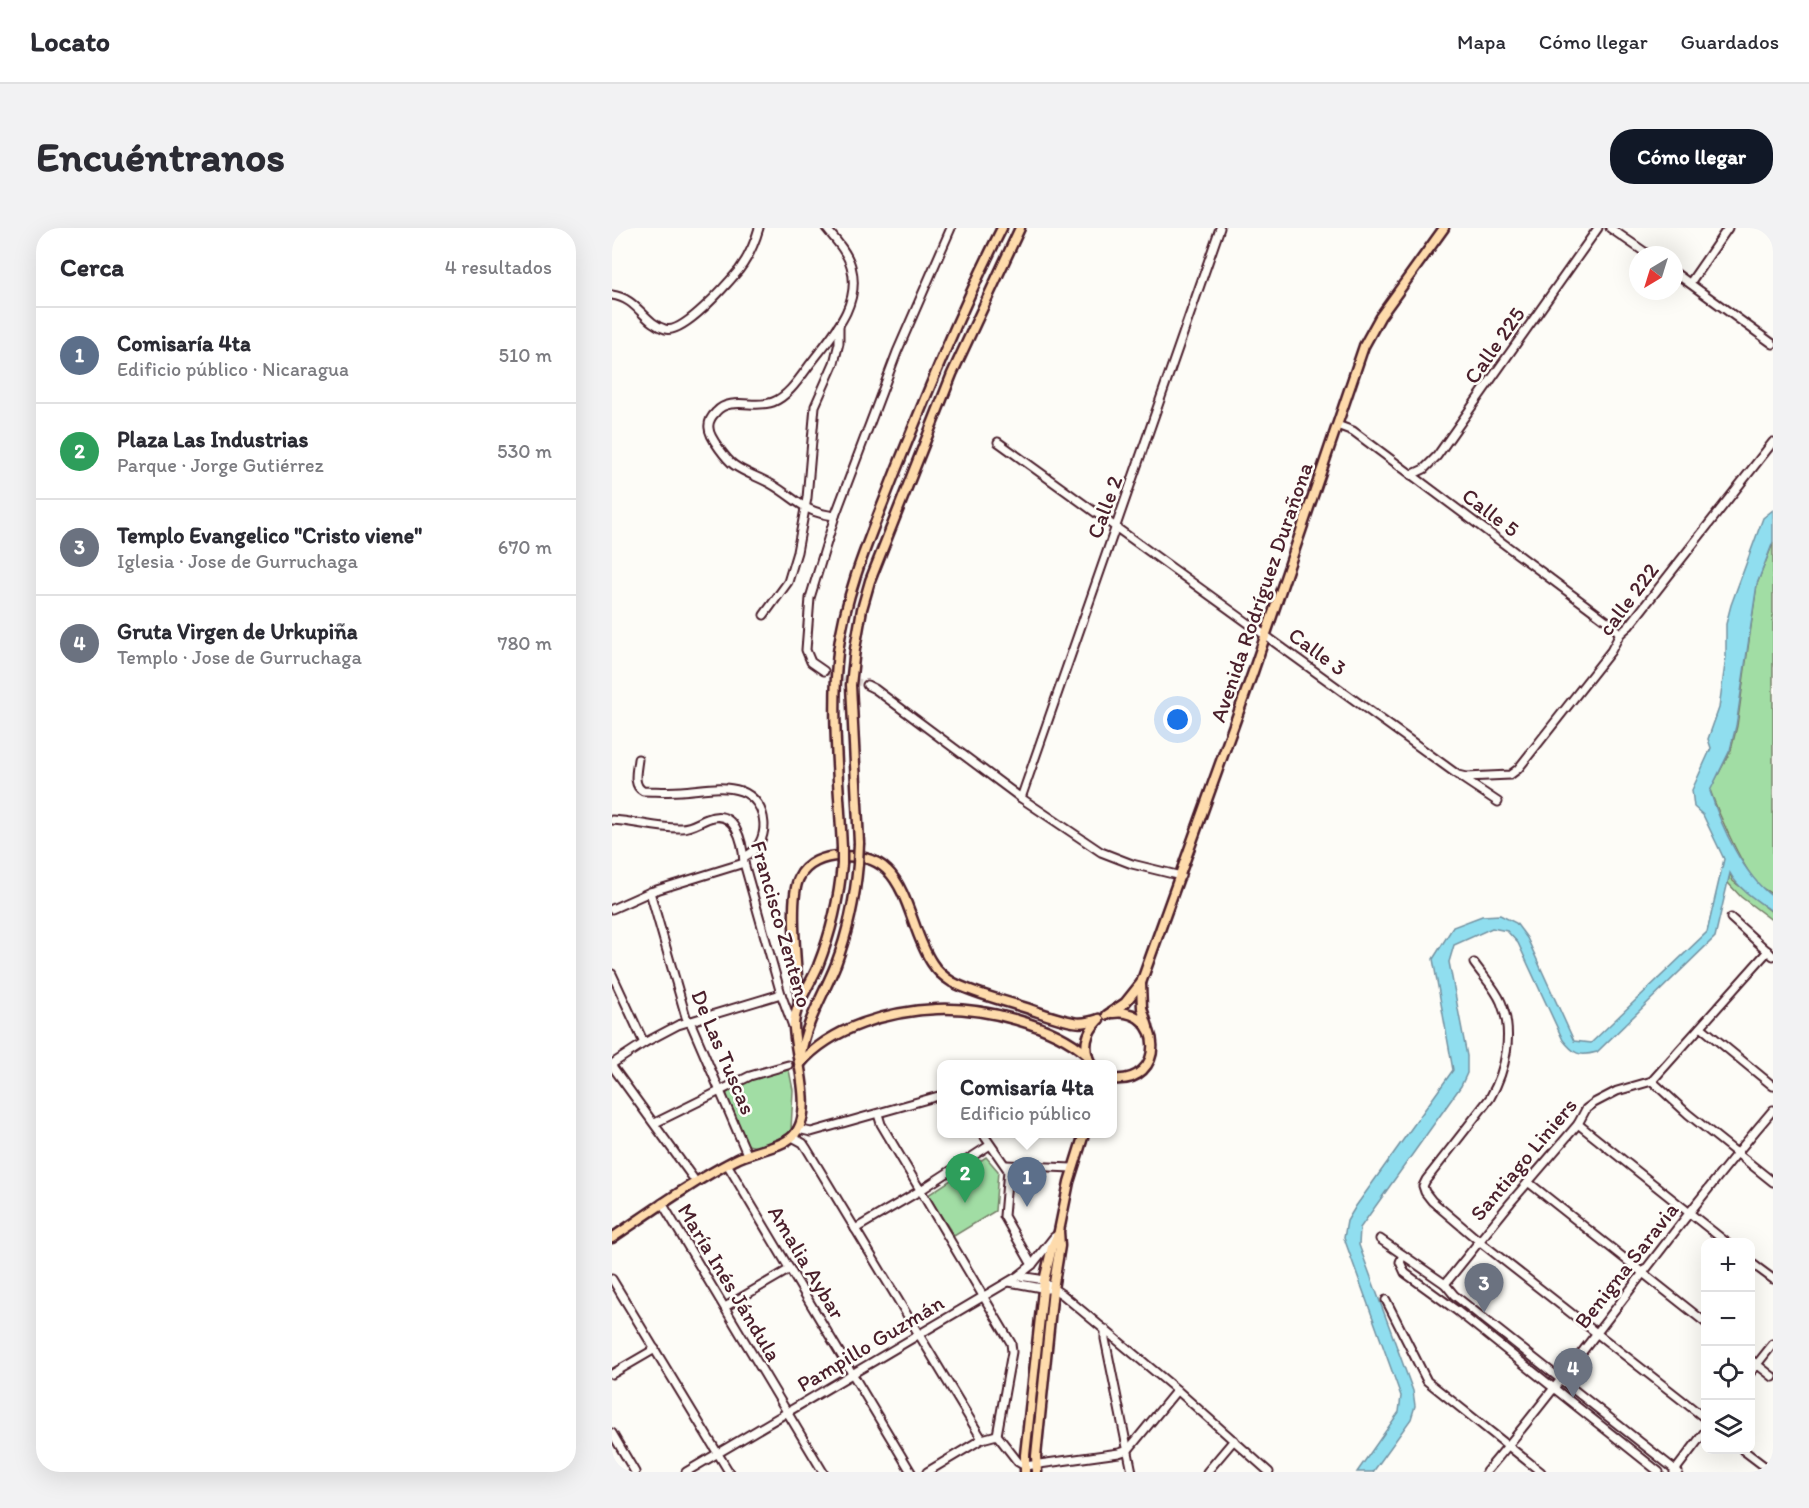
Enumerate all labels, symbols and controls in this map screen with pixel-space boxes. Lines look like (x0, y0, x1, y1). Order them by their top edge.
text: Locato (30, 24, 110, 58)
text: Mapa (1457, 29, 1506, 54)
text: Cómo llegar (1539, 29, 1648, 54)
text: Guardados (1681, 29, 1779, 54)
button: Cómo llegar (1610, 129, 1773, 184)
text: Encuéntranos (36, 131, 285, 182)
north arrow (1629, 246, 1683, 300)
text: Cerca (60, 251, 124, 283)
text: 4 resultados (445, 255, 552, 279)
street label: Calle 225 (1458, 301, 1531, 389)
text: Comisaría 4ta (117, 330, 251, 357)
text: 1 (75, 343, 84, 367)
text: 510 m (499, 343, 552, 367)
text: Edificio público · Nicaragua (117, 357, 349, 381)
text: Plaza Las Industrias (117, 426, 308, 453)
text: 2 (74, 439, 85, 463)
text: 530 m (497, 439, 552, 463)
text: Parque · Jorge Gutiérrez (117, 453, 324, 477)
street label: Avenida Rodríguez Durañona (1204, 458, 1319, 726)
street label: Calle 2 (1081, 472, 1128, 542)
street label: Calle 5 (1457, 482, 1525, 543)
text: Templo Evangelico "Cristo viene" (117, 522, 422, 549)
text: 3 (74, 535, 85, 559)
text: 670 m (498, 535, 552, 559)
text: Iglesia · Jose de Gurruchaga (117, 549, 358, 573)
street label: calle 222 (1592, 557, 1665, 641)
text: Gruta Virgen de Urkupiña (117, 618, 357, 645)
street label: Calle 3 (1283, 621, 1352, 682)
text: 4 (73, 631, 86, 655)
text: 780 m (497, 631, 552, 655)
text: Templo · Jose de Gurruchaga (117, 645, 362, 669)
your location (1163, 705, 1192, 734)
street label: Francisco Zenteno (745, 838, 818, 1011)
street label: De Las Tuscas (685, 986, 762, 1119)
popup (937, 1060, 1117, 1138)
text: Comisaría 4ta (960, 1074, 1094, 1101)
street label: Santiago Liniers (1464, 1092, 1583, 1226)
text: Edificio público (960, 1101, 1091, 1125)
pin: 2 (946, 1154, 984, 1203)
pin: 1 (1008, 1158, 1046, 1207)
street label: Benigna Saravia (1569, 1196, 1685, 1334)
street label: María Inés Jándula (672, 1198, 787, 1366)
street label: Amalia Aybar (762, 1200, 851, 1325)
map controls (1701, 1238, 1755, 1454)
button: + (1701, 1238, 1755, 1292)
pin: 3 (1464, 1264, 1504, 1313)
street label: Pampillo Guzmán (792, 1289, 949, 1398)
button: − (1701, 1292, 1755, 1346)
button: locate (1701, 1346, 1755, 1400)
pin: 4 (1554, 1348, 1592, 1398)
button: layers (1701, 1400, 1755, 1454)

